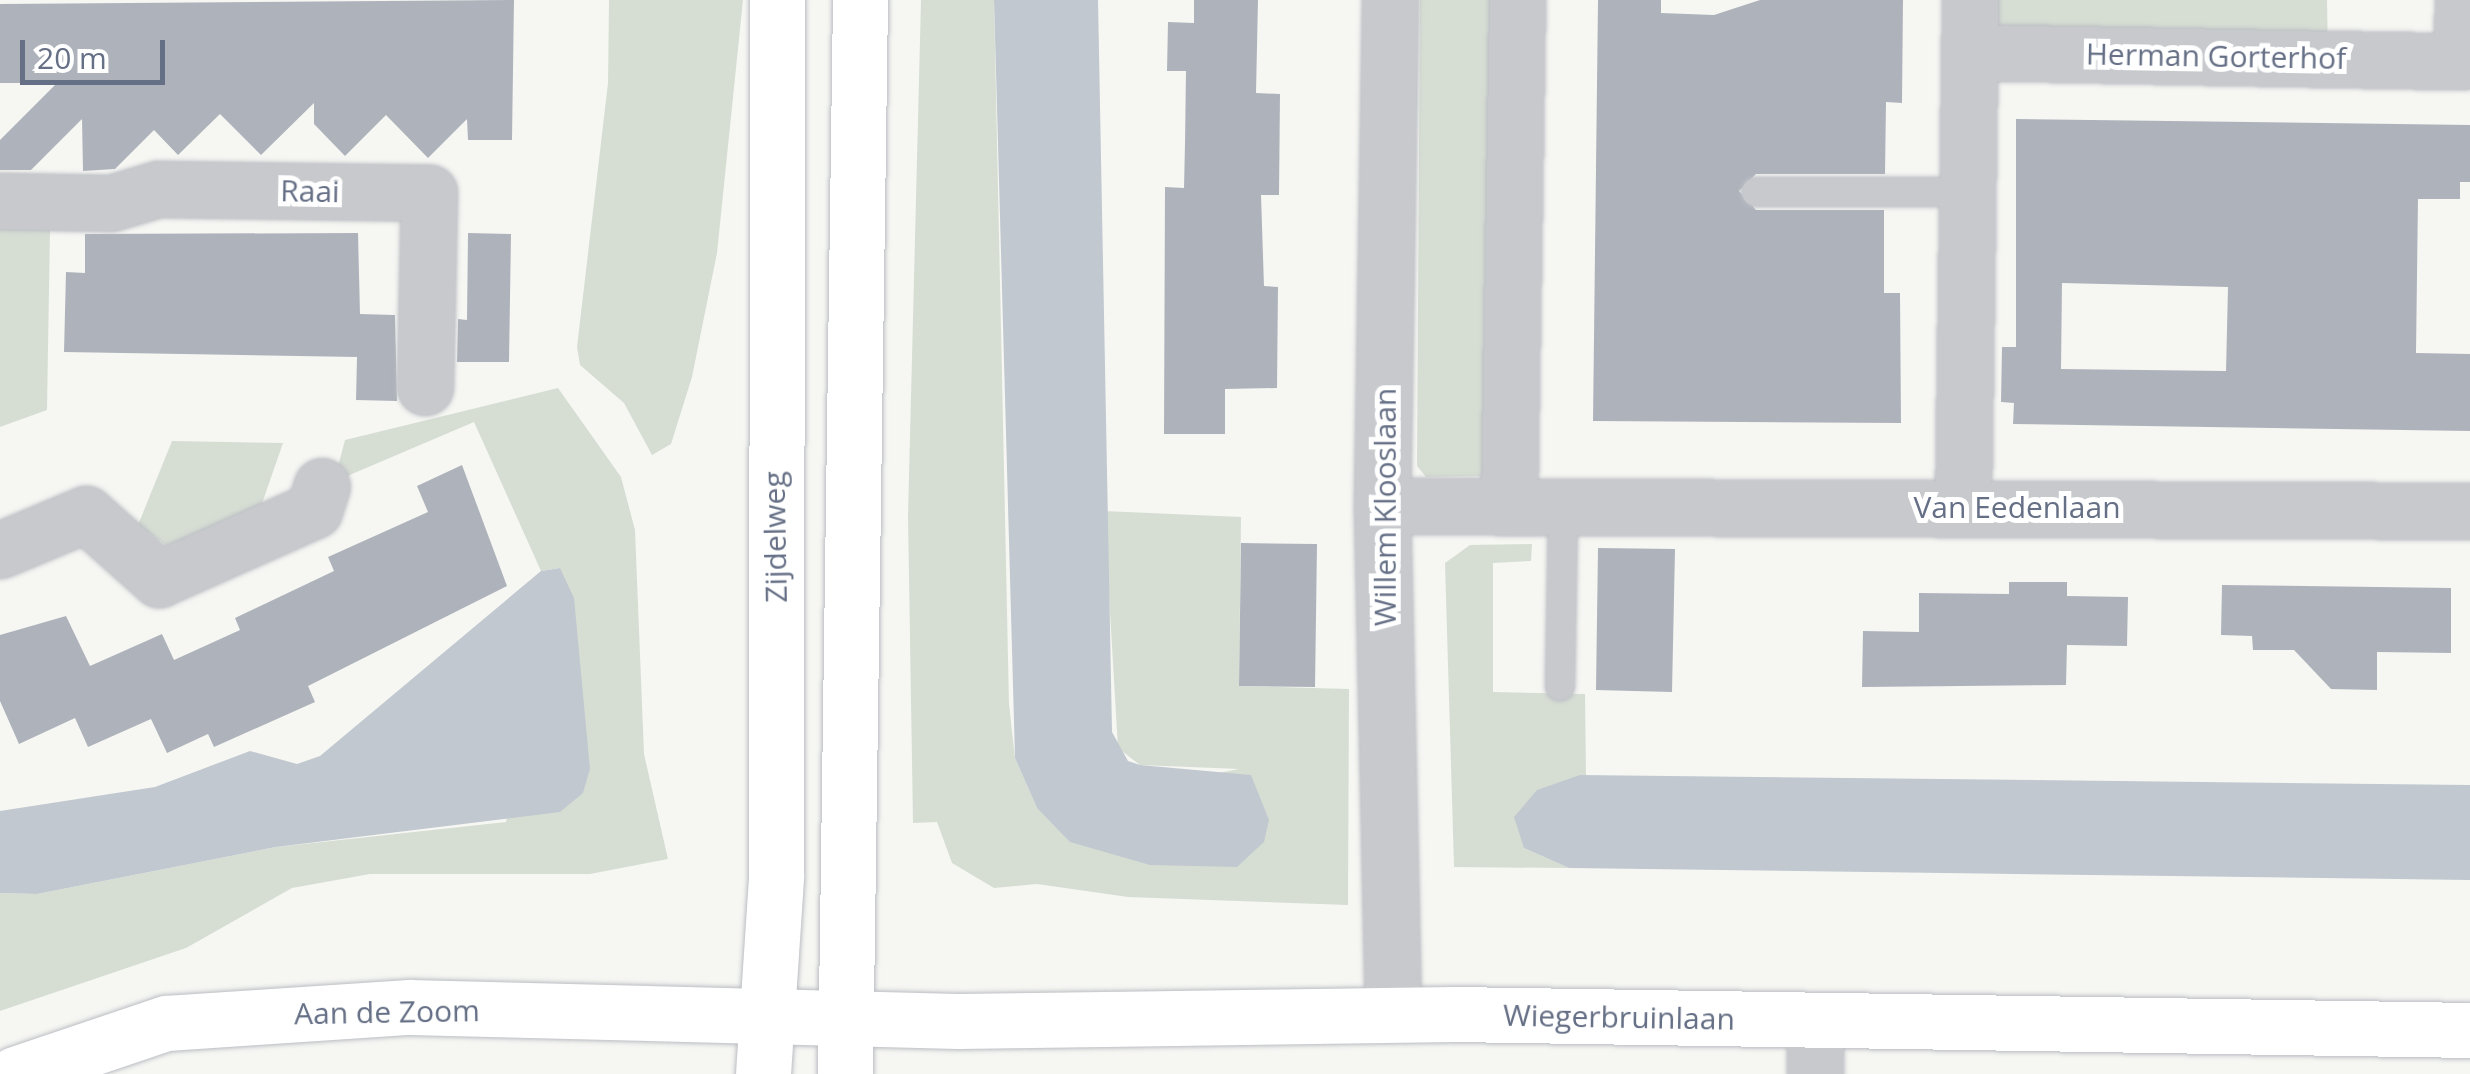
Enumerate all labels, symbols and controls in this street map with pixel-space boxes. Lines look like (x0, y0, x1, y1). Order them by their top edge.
scale bar (25, 20, 170, 82)
street label: Herman Gorterhof (2086, 36, 2346, 76)
text: 20 m (37, 37, 107, 78)
street label: Raai (280, 172, 340, 210)
street label: Willem Klooslaan (1367, 388, 1403, 626)
street label: Zijdelweg (756, 471, 794, 603)
street label: Van Eedenlaan (1913, 489, 2121, 525)
street label: Aan de Zoom (294, 992, 480, 1032)
street label: Wiegerbruinlaan (1503, 997, 1735, 1037)

